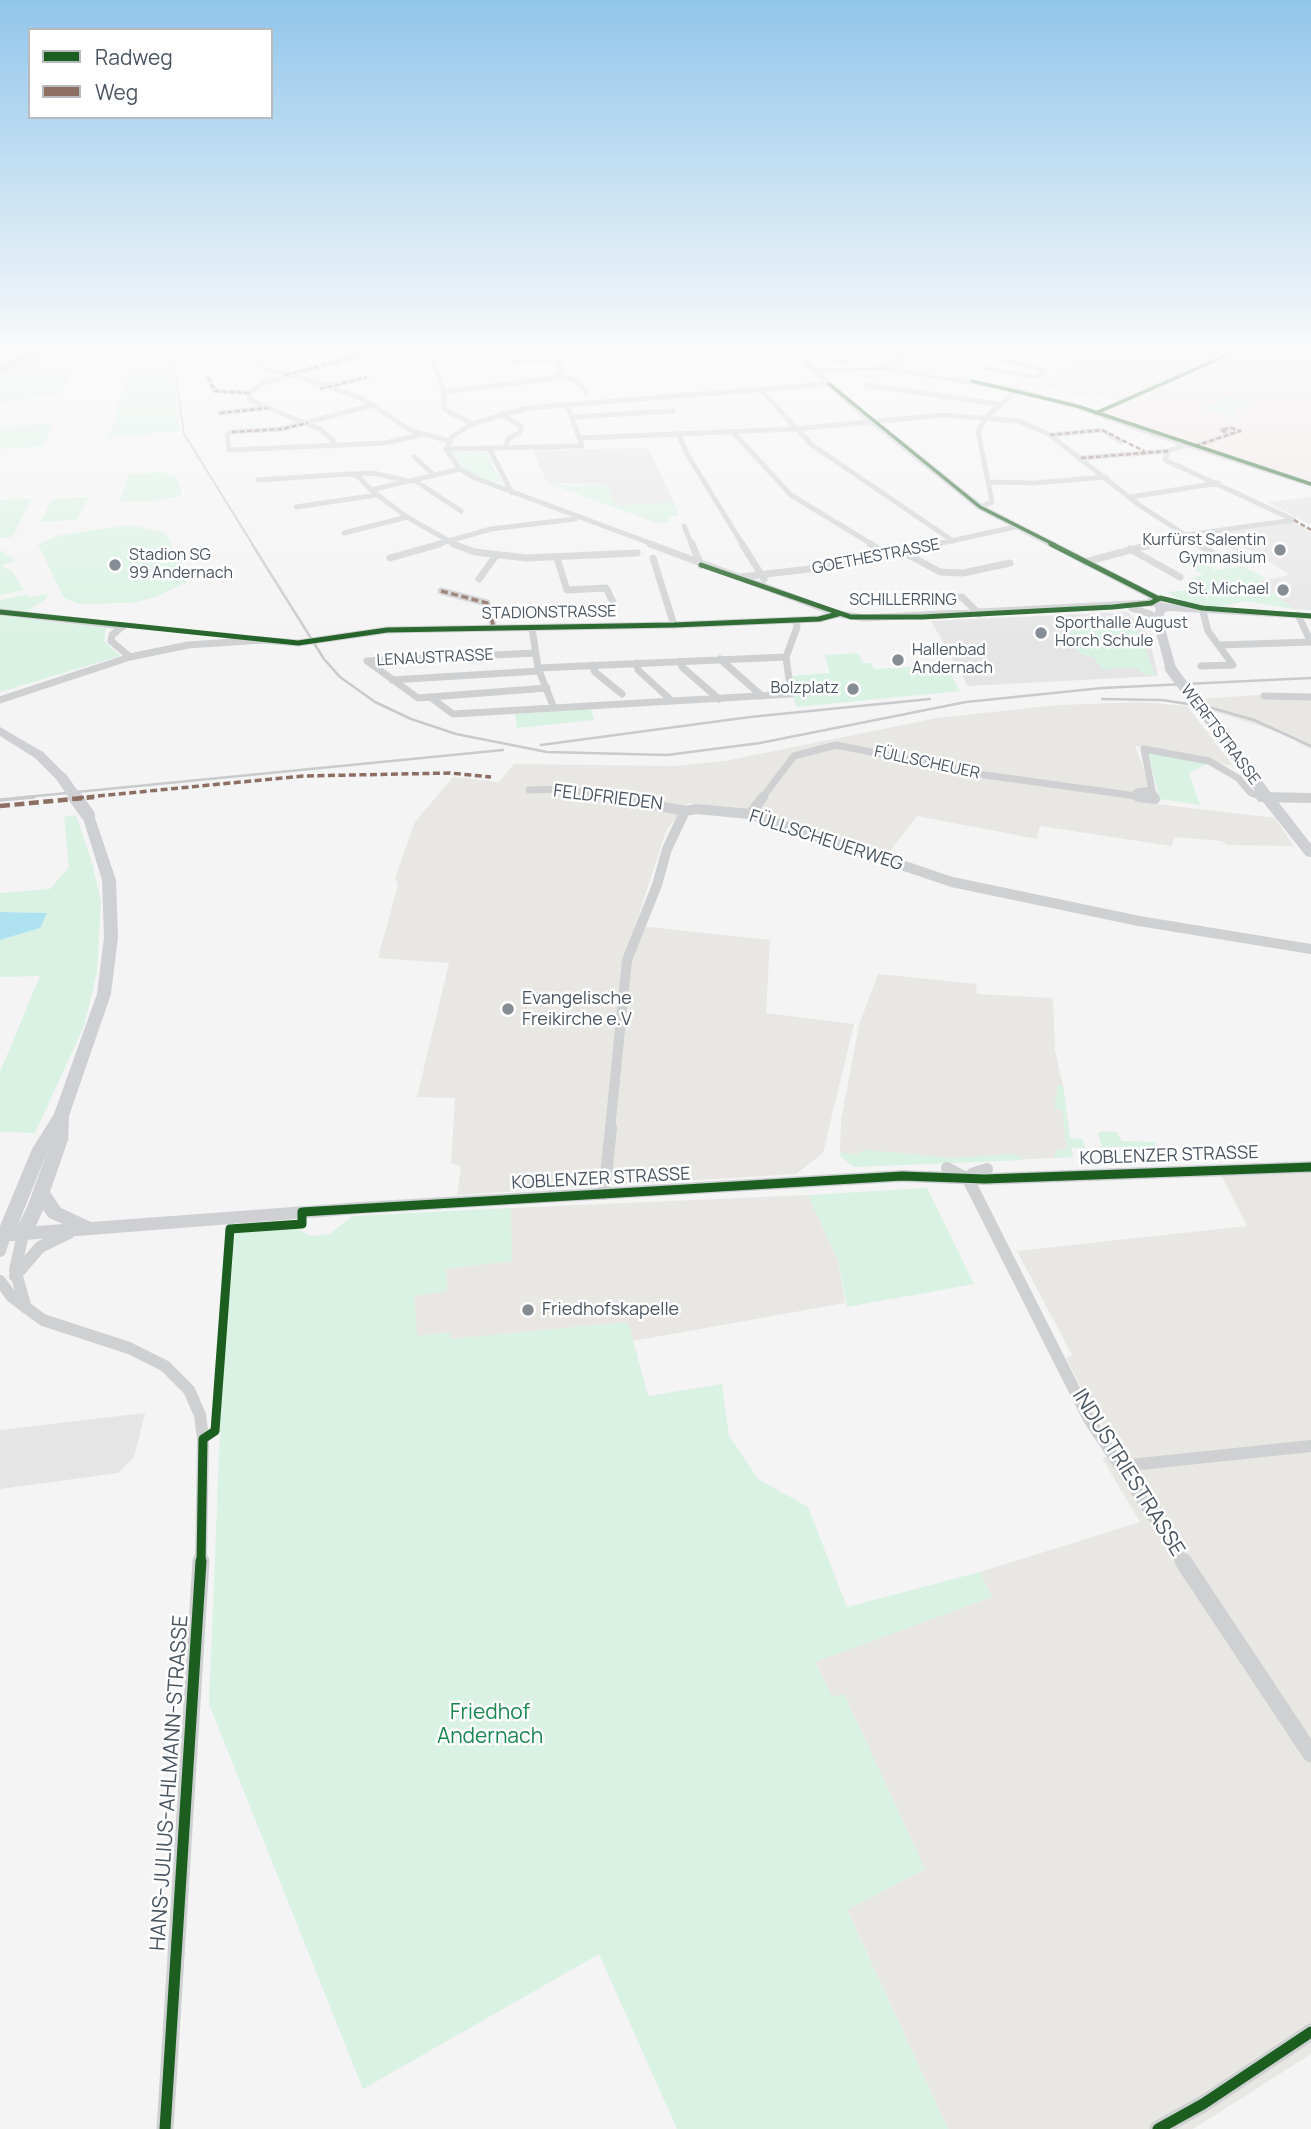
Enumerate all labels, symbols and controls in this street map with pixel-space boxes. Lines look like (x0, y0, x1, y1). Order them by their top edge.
legend (28, 28, 273, 119)
text: Radweg (95, 43, 173, 71)
text: Weg (95, 78, 138, 106)
place label: Kurfürst Salentin Gymnasium (1142, 531, 1266, 569)
street label: GOETHESTRASSE (811, 535, 941, 579)
marker: Kurfürst Salentin Gymnasium (1272, 542, 1288, 558)
place label: Stadion SG 99 Andernach (129, 546, 233, 584)
marker: Stadion SG 99 Andernach (107, 557, 123, 573)
place label: St. Michael (1188, 580, 1269, 600)
marker: St. Michael (1275, 582, 1291, 598)
street label: SCHILLERRING (849, 591, 957, 611)
street label: STADIONSTRASSE (482, 602, 616, 624)
place label: Sporthalle August Horch Schule (1055, 614, 1188, 652)
marker: Sporthalle August Horch Schule (1033, 625, 1049, 641)
place label: Hallenbad Andernach (912, 641, 993, 679)
street label: LENAUSTRASSE (376, 645, 494, 671)
marker: Hallenbad Andernach (890, 652, 906, 668)
place label: Bolzplatz (771, 679, 839, 699)
marker: Bolzplatz (845, 681, 861, 697)
street label: WERFTSTRASSE (1176, 681, 1264, 789)
street label: FÜLLSCHEUER (872, 742, 982, 784)
street label: FELDFRIEDEN (552, 781, 664, 815)
street label: FÜLLSCHEUERWEG (747, 806, 905, 876)
place label: Evangelische Freikirche e.V (522, 988, 632, 1030)
marker: Evangelische Freikirche e.V (500, 1001, 516, 1017)
street label: KOBLENZER STRASSE (1079, 1142, 1259, 1170)
street label: KOBLENZER STRASSE (511, 1164, 691, 1194)
place label: Friedhofskapelle (542, 1299, 679, 1321)
marker: Friedhofskapelle (520, 1302, 536, 1318)
street label: INDUSTRIESTRASSE (1066, 1385, 1190, 1561)
street label: HANS-JULIUS-AHLMANN-STRASSE (146, 1614, 194, 1952)
park label: Friedhof Andernach (437, 1700, 543, 1750)

